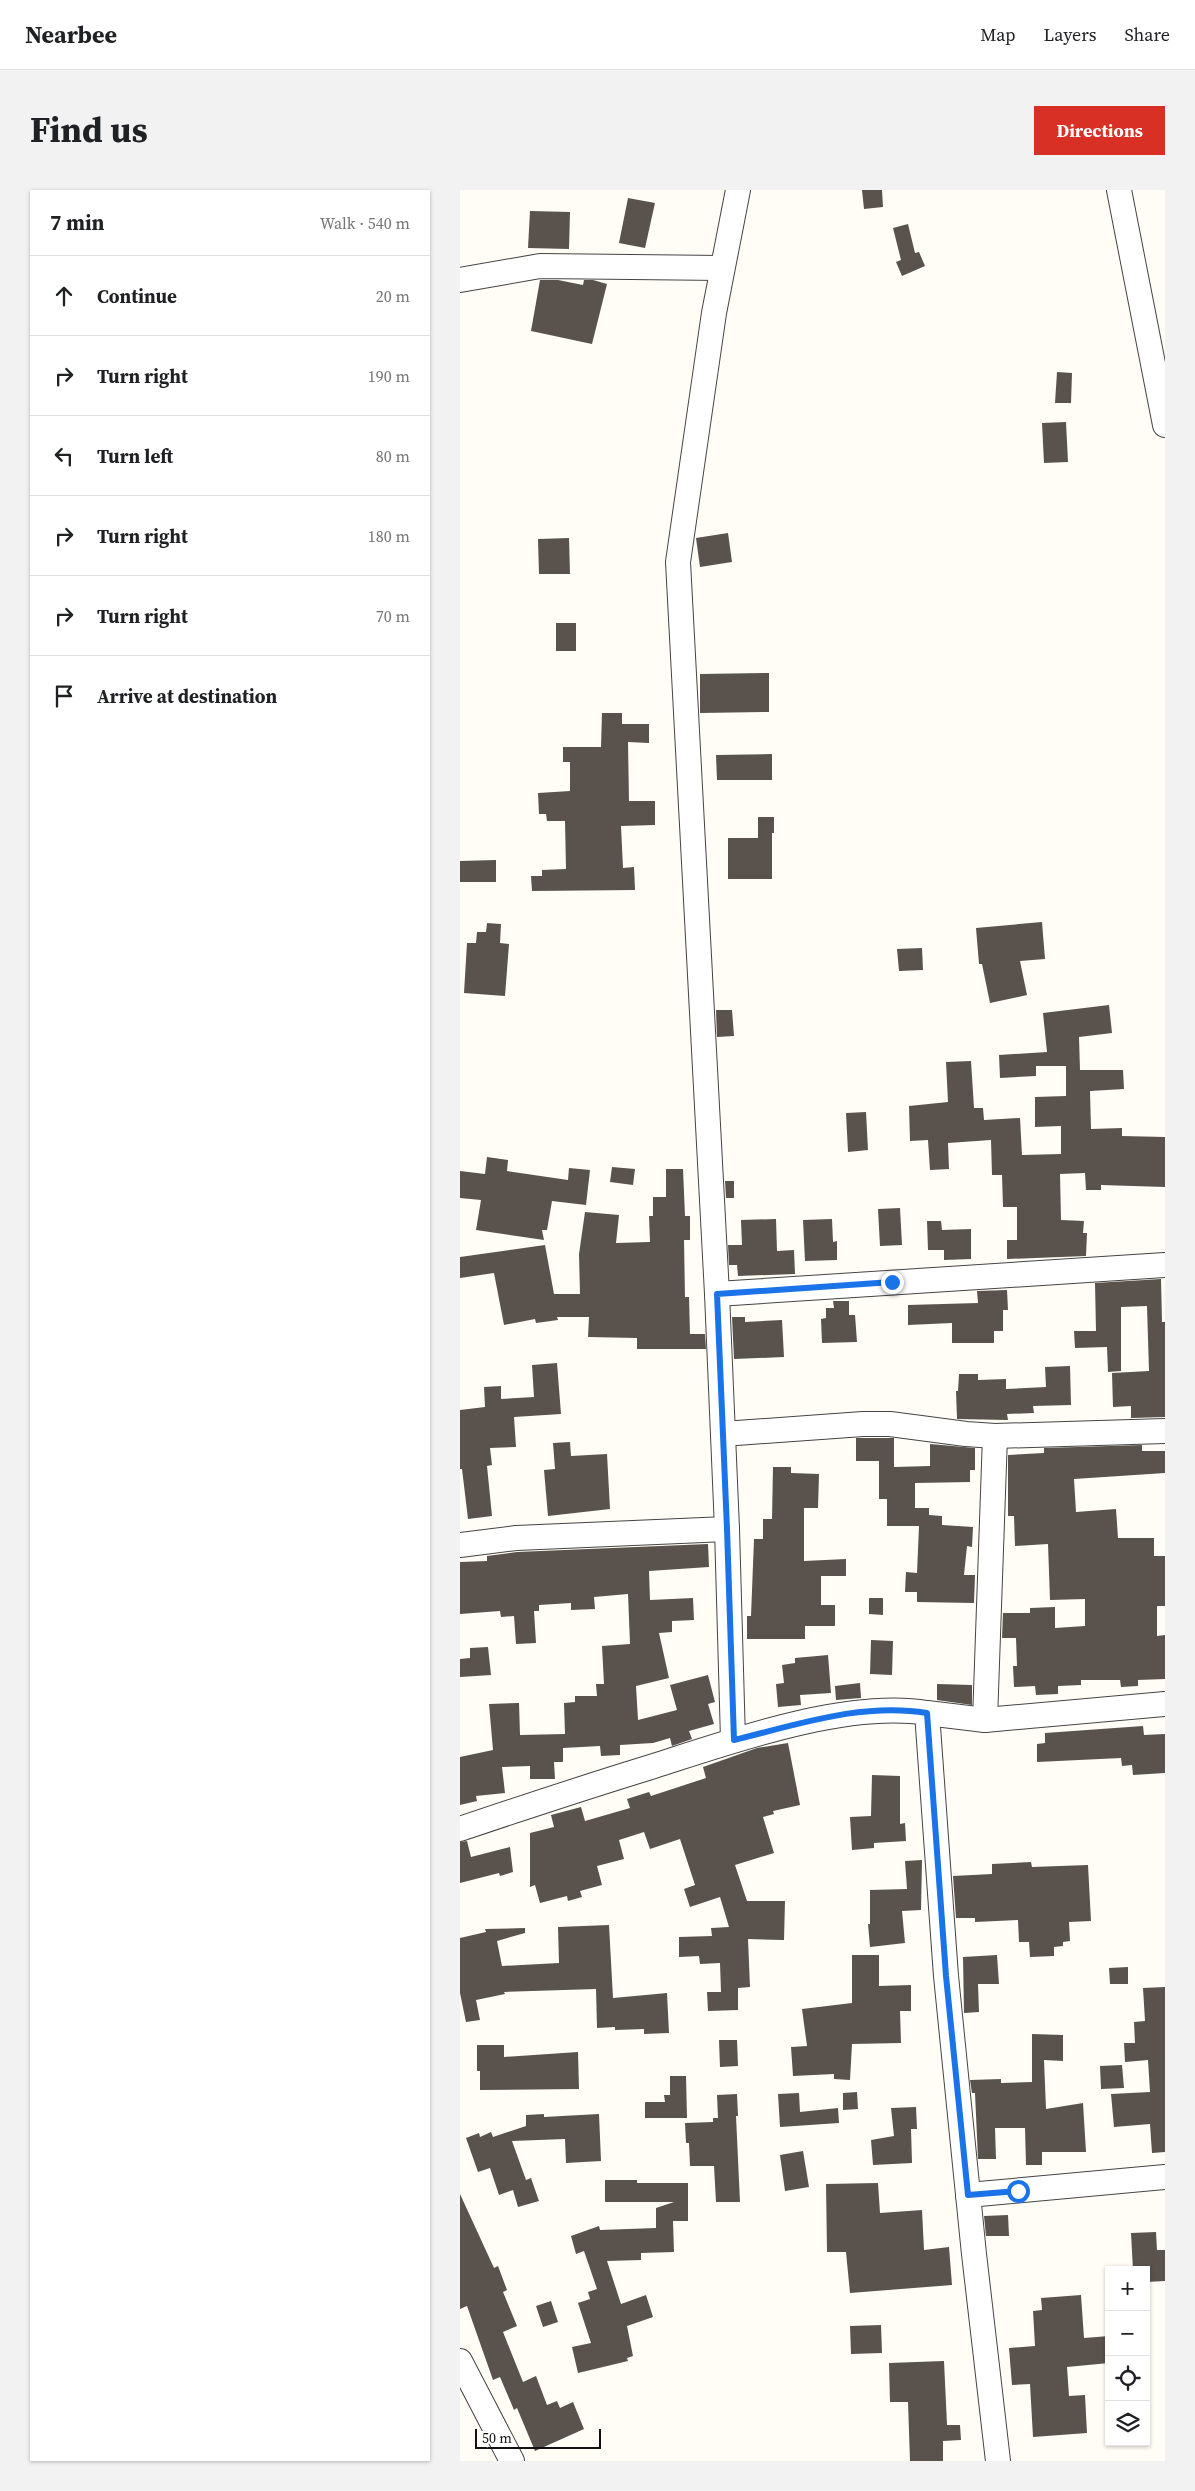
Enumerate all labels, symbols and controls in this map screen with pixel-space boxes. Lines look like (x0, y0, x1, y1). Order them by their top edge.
text: Nearbee (25, 18, 117, 51)
text: Map (980, 22, 1015, 47)
text: Layers (1043, 22, 1096, 47)
text: Share (1124, 22, 1170, 47)
text: Find us (30, 106, 148, 154)
button: Directions (1034, 106, 1165, 155)
text: 7 min (50, 208, 105, 237)
text: Walk · 540 m (320, 212, 410, 234)
icon: ahead (50, 282, 78, 310)
text: Continue (97, 283, 177, 309)
text: 20 m (376, 285, 410, 307)
icon: right (50, 362, 78, 390)
text: Turn right (97, 363, 188, 389)
text: 190 m (368, 365, 410, 387)
icon: left (50, 442, 78, 470)
text: Turn left (97, 443, 173, 469)
text: 80 m (376, 445, 410, 467)
icon: right (50, 522, 78, 550)
text: Turn right (97, 523, 188, 549)
text: 180 m (368, 525, 410, 547)
icon: right (50, 602, 78, 630)
text: Turn right (97, 603, 188, 629)
text: 70 m (376, 605, 410, 627)
icon: arrive (50, 682, 78, 710)
text: Arrive at destination (97, 683, 277, 709)
route end (881, 1271, 904, 1294)
route start (1007, 2180, 1030, 2203)
map controls (1105, 2266, 1150, 2446)
button: + (1105, 2266, 1150, 2311)
button: − (1105, 2311, 1150, 2356)
button: locate (1105, 2356, 1150, 2401)
button: layers (1105, 2401, 1150, 2446)
scale bar (475, 2426, 601, 2449)
text: 50 m (482, 2428, 512, 2448)

